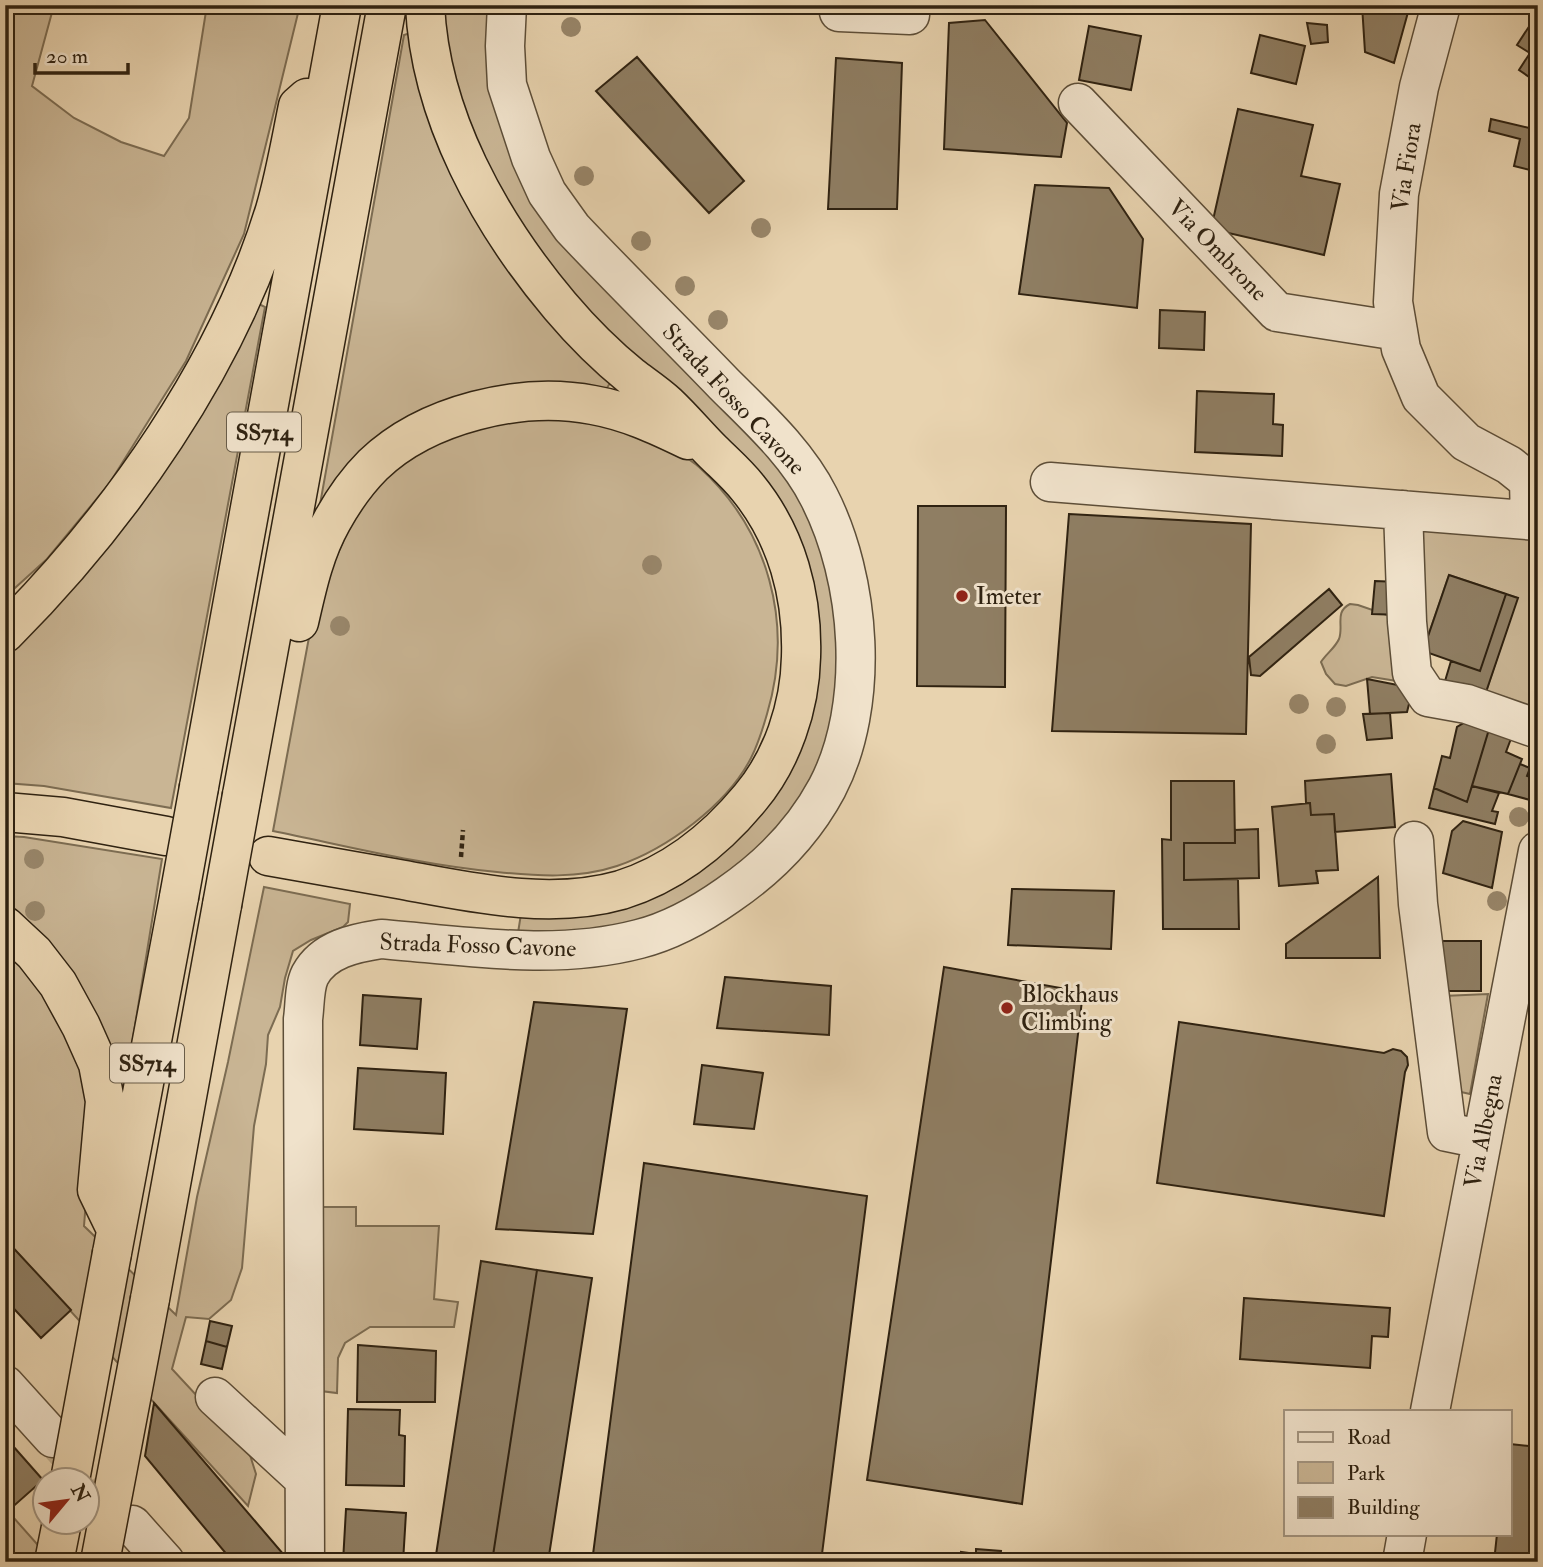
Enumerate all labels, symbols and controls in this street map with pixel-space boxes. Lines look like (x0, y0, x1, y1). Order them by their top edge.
scale bar (35, 32, 128, 76)
text: 20 m (46, 43, 88, 70)
street label: Via Fiora (1384, 119, 1429, 214)
street label: Via Ombrone (1161, 193, 1274, 308)
street label: Strada Fosso Cavone (655, 317, 812, 482)
road number: SS714 (227, 412, 301, 452)
place label: Imeter (976, 581, 1041, 612)
marker: Imeter (954, 588, 970, 604)
street label: Strada Fosso Cavone (379, 927, 577, 964)
place label: Blockhaus Climbing (1021, 979, 1118, 1038)
marker: Blockhaus Climbing (999, 1000, 1015, 1016)
road number: SS714 (110, 1044, 184, 1082)
street label: Via Albegna (1457, 1070, 1510, 1191)
legend (1284, 1410, 1512, 1536)
text: Road (1347, 1424, 1392, 1451)
text: Park (1347, 1460, 1385, 1487)
north arrow (32, 1466, 102, 1536)
text: N (65, 1479, 95, 1507)
text: Building (1347, 1494, 1420, 1521)

